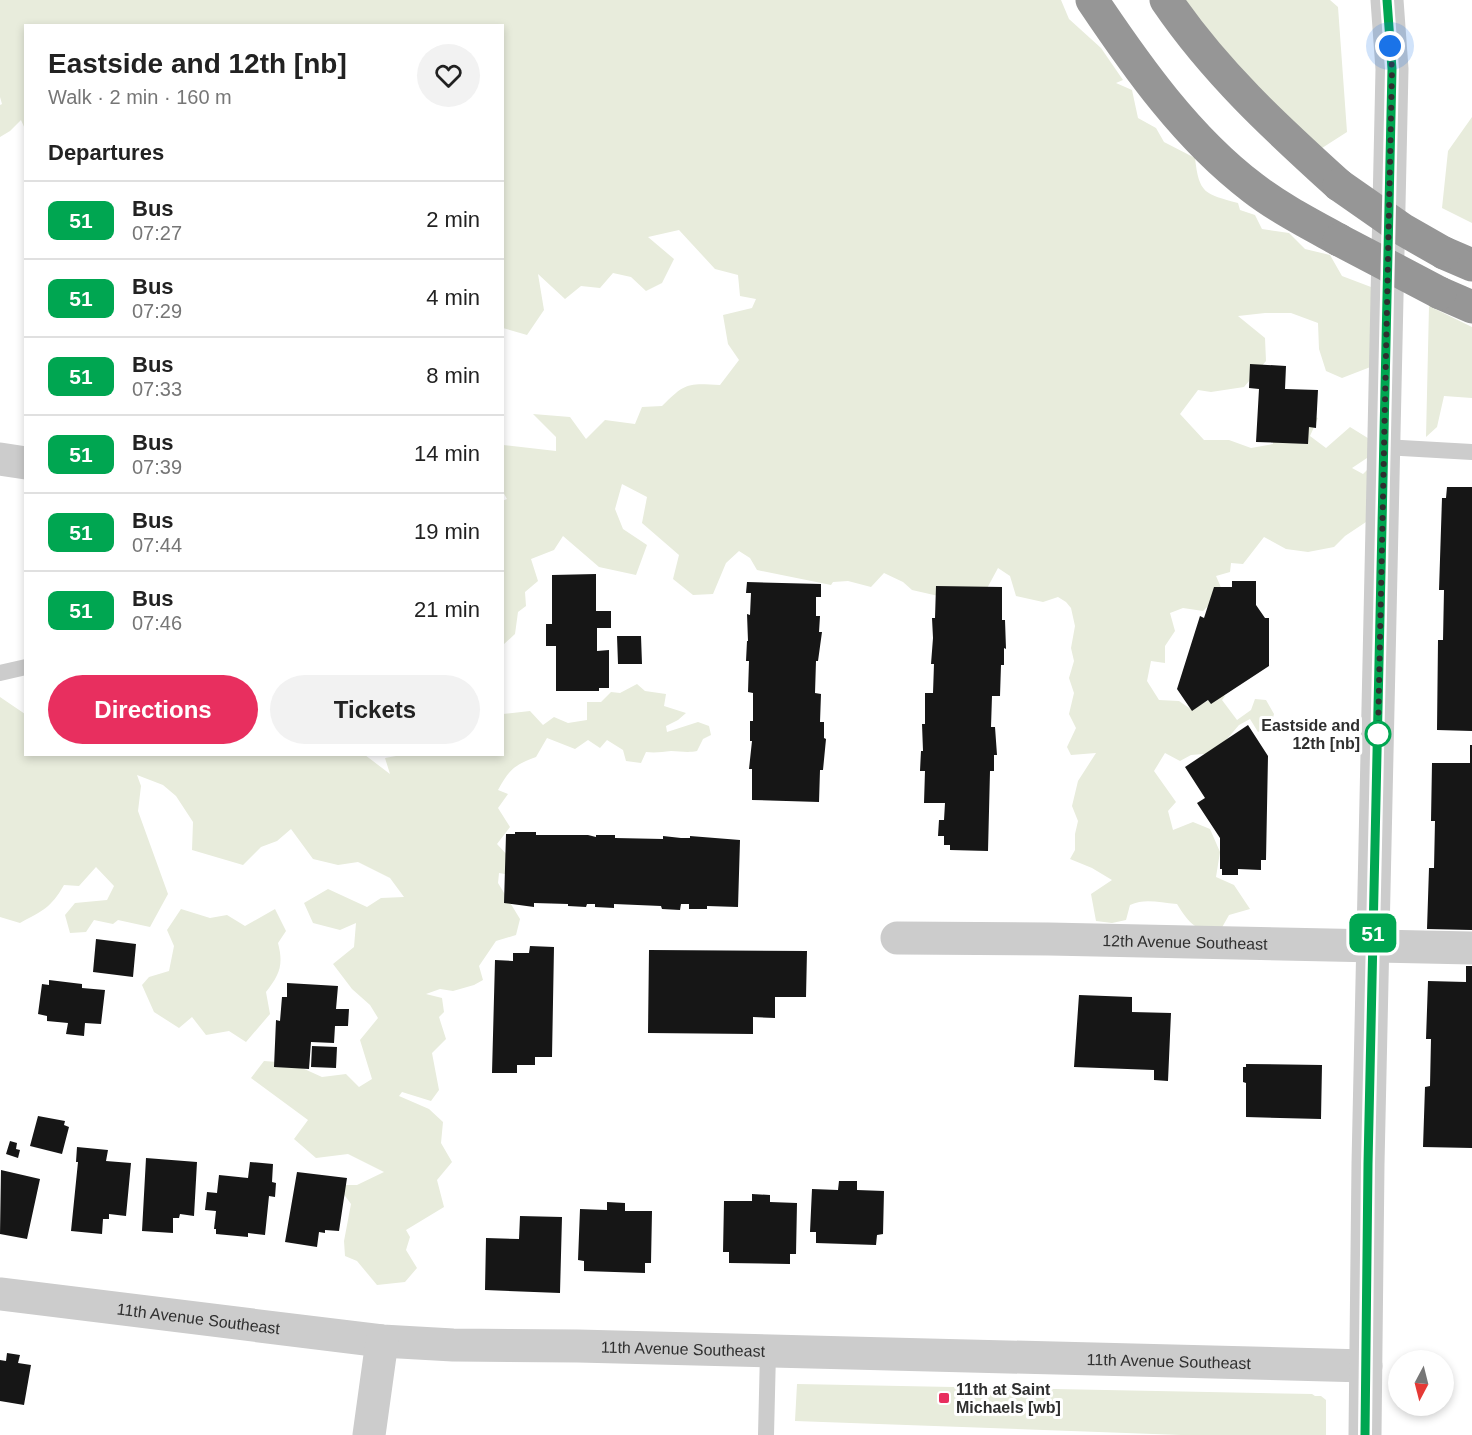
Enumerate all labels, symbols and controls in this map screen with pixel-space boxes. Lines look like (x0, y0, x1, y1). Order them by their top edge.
your location (1375, 31, 1405, 61)
button: heart (417, 44, 480, 107)
text: Eastside and 12th [nb] (48, 48, 347, 79)
text: Walk · 2 min · 160 m (48, 86, 232, 108)
text: Departures (48, 140, 164, 165)
text: Bus (132, 196, 174, 221)
text: 2 min (426, 207, 480, 232)
text: 51 (69, 209, 93, 232)
text: 07:27 (132, 222, 182, 244)
text: Bus (132, 274, 174, 299)
text: 4 min (426, 285, 480, 310)
text: 51 (69, 287, 93, 310)
text: 07:29 (132, 300, 182, 322)
text: Bus (132, 352, 174, 377)
text: 8 min (426, 363, 480, 388)
text: 51 (69, 365, 93, 388)
text: 07:33 (132, 378, 182, 400)
text: Bus (132, 430, 174, 455)
text: 14 min (414, 441, 480, 466)
text: 51 (69, 443, 93, 466)
text: 07:39 (132, 456, 182, 478)
text: Bus (132, 508, 174, 533)
text: 19 min (414, 519, 480, 544)
text: 51 (69, 521, 93, 544)
text: 07:44 (132, 534, 182, 556)
text: Bus (132, 586, 174, 611)
text: 21 min (414, 597, 480, 622)
text: 51 (69, 599, 93, 622)
text: 07:46 (132, 612, 182, 634)
button: Directions (48, 675, 258, 744)
button: Tickets (270, 675, 480, 744)
place label: Eastside and 12th [nb] (1261, 717, 1360, 752)
marker: Eastside and 12th [nb] (1365, 721, 1391, 747)
line badge: 51 (1346, 914, 1400, 952)
text: 51 (1361, 922, 1385, 945)
street label: 12th Avenue Southeast (1102, 932, 1268, 952)
street label: 11th Avenue Southeast (116, 1300, 282, 1337)
street label: 11th Avenue Southeast (601, 1338, 766, 1359)
street label: 11th Avenue Southeast (1087, 1350, 1252, 1372)
north arrow (1388, 1350, 1454, 1416)
map controls (1388, 1350, 1454, 1416)
place label: 11th at Saint Michaels [wb] (956, 1381, 1061, 1416)
marker: 11th at Saint Michaels [wb] (937, 1391, 951, 1405)

